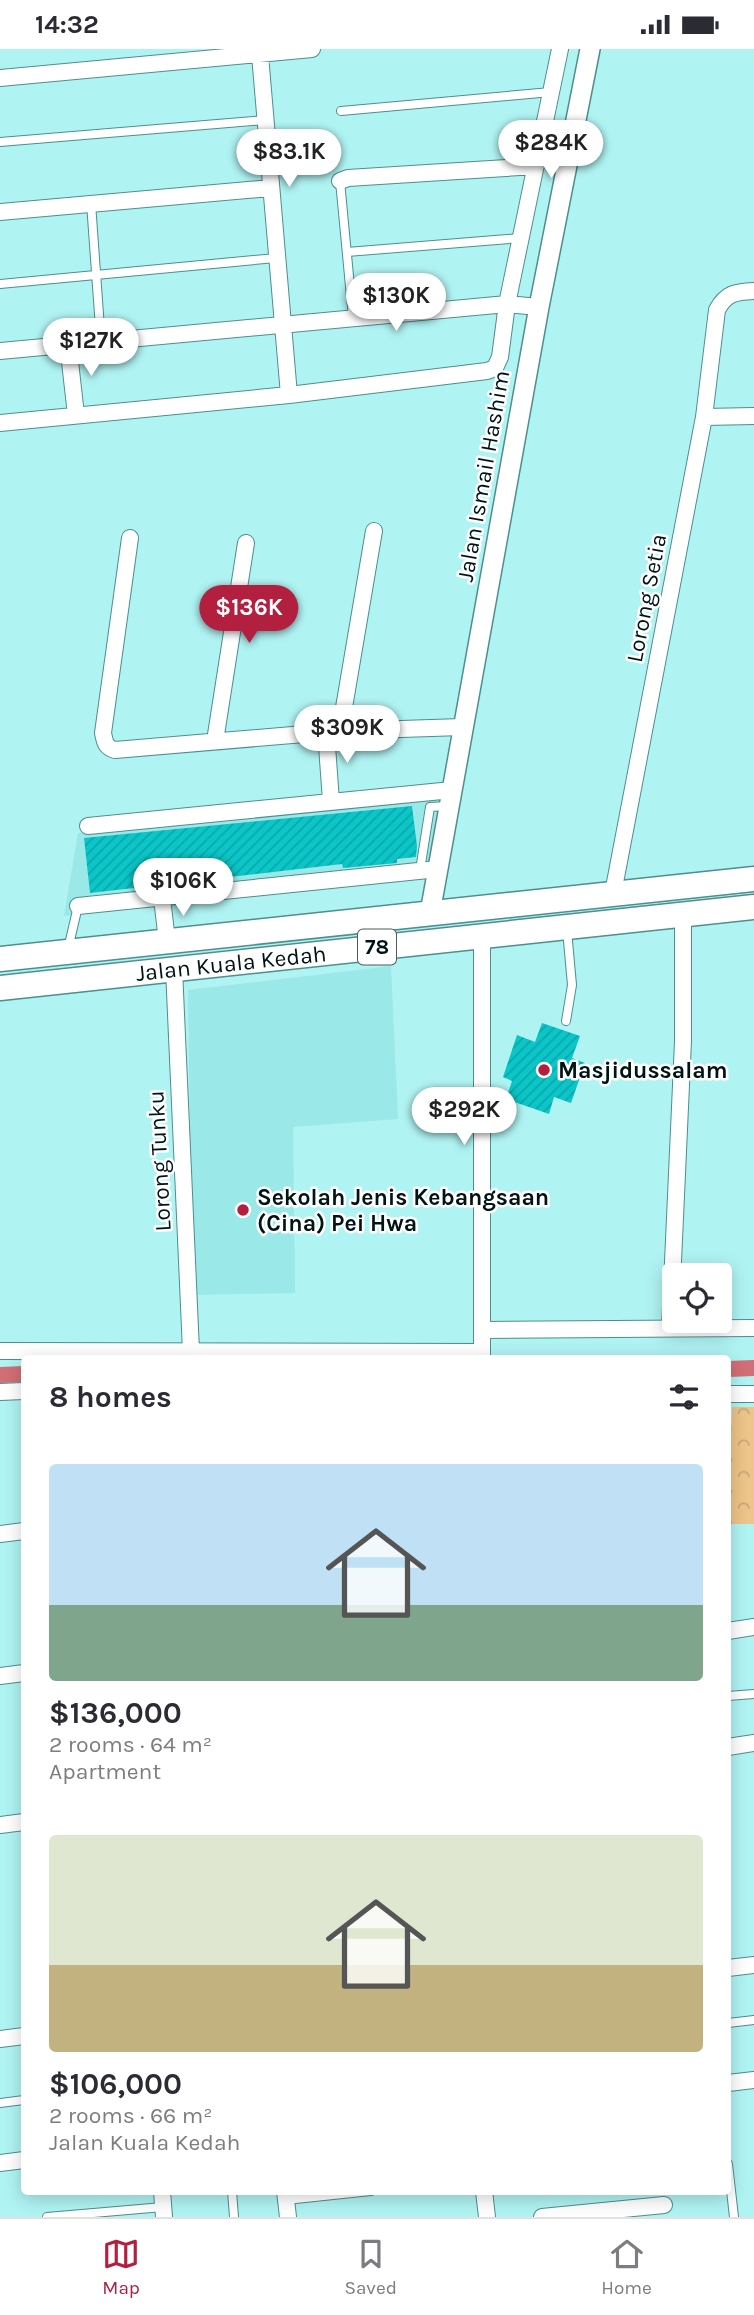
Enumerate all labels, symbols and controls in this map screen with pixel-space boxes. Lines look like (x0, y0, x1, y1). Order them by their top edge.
text: 14:32 (35, 9, 99, 40)
pin: $284K (502, 121, 600, 180)
pin: $83.1K (232, 129, 346, 189)
text: $284K (514, 129, 588, 156)
text: $83.1K (252, 138, 326, 165)
pin: $130K (347, 273, 445, 333)
text: $130K (362, 282, 430, 309)
pin: $127K (42, 319, 140, 378)
text: $127K (59, 327, 123, 354)
street label: Jalan Ismail Hashim (452, 368, 515, 584)
street label: Lorong Setia (621, 532, 672, 665)
pin: $136K (200, 585, 298, 645)
text: $136K (215, 594, 283, 621)
pin: $309K (298, 705, 396, 765)
text: $309K (310, 714, 384, 741)
pin: $106K (134, 859, 232, 918)
text: $106K (149, 867, 217, 894)
road number: 78 (358, 929, 396, 965)
street label: Jalan Kuala Kedah (134, 940, 328, 987)
place label: Masjidussalam (558, 1057, 728, 1084)
marker: Masjidussalam (536, 1062, 552, 1078)
pin: $292K (415, 1087, 513, 1147)
street label: Lorong Tunku (142, 1090, 177, 1232)
text: $292K (428, 1096, 500, 1123)
place label: Sekolah Jenis Kebangsaan (Cina) Pei Hwa (257, 1184, 549, 1237)
marker: Sekolah Jenis Kebangsaan (Cina) Pei Hwa (235, 1202, 251, 1218)
map controls (662, 1263, 732, 1333)
button: locate (662, 1263, 732, 1333)
icon: filters (665, 1378, 703, 1416)
text: 8 homes (49, 1379, 172, 1415)
icon: home (313, 1510, 439, 1636)
text: $136,000 (49, 1695, 182, 1731)
text: 2 rooms · 64 m² (49, 1731, 212, 1758)
text: Apartment (49, 1758, 161, 1785)
icon: home (313, 1881, 439, 2007)
text: $106,000 (49, 2066, 182, 2102)
text: 2 rooms · 66 m² (49, 2102, 212, 2129)
text: Jalan Kuala Kedah (49, 2129, 240, 2156)
tab: Map (102, 2235, 140, 2299)
tab: Saved (344, 2235, 397, 2299)
tab: Home (601, 2235, 652, 2299)

